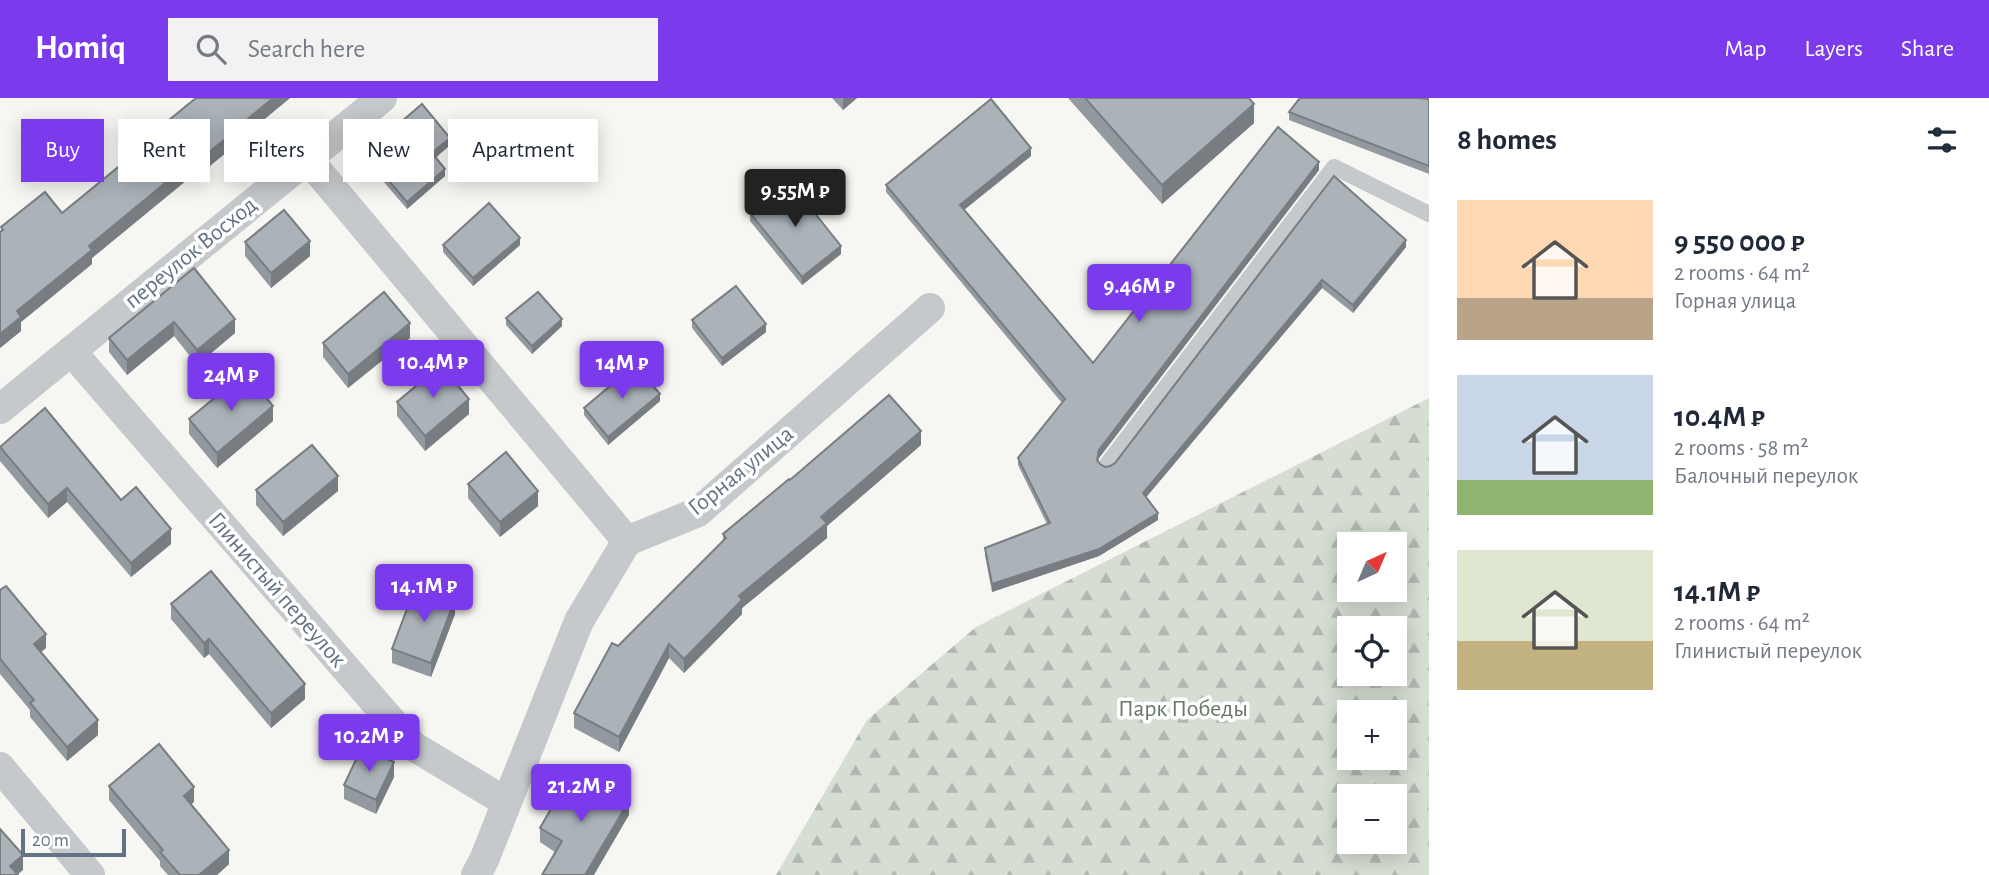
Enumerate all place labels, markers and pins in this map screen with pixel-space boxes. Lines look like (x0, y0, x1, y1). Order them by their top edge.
pin: 9.55M ₽ (730, 170, 860, 229)
pin: 9.46M ₽ (1074, 264, 1204, 324)
pin: 10.4M ₽ (368, 341, 498, 400)
pin: 14M ₽ (573, 342, 671, 401)
pin: 24M ₽ (182, 354, 280, 413)
pin: 14.1M ₽ (359, 564, 489, 624)
pin: 10.2M ₽ (304, 714, 434, 774)
pin: 21.2M ₽ (516, 764, 646, 824)

